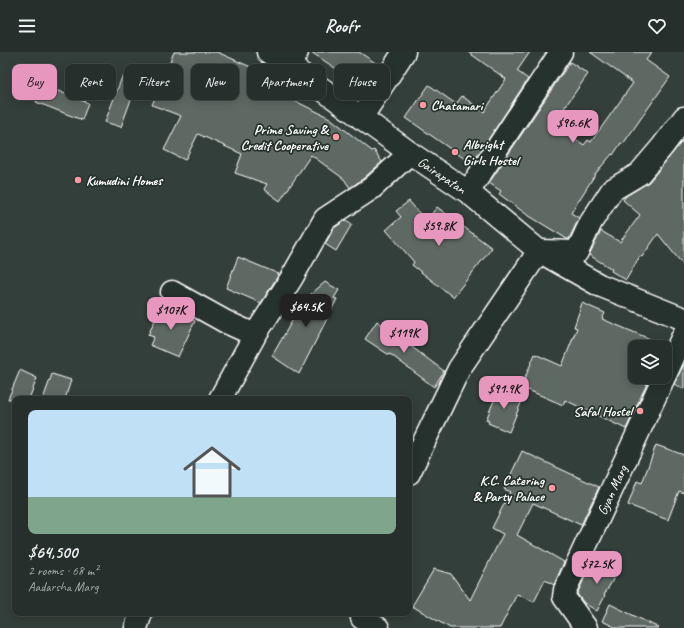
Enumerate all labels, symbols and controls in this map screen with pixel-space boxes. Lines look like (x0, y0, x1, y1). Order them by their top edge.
icon: menu (16, 15, 38, 37)
text: Roofr (325, 15, 359, 37)
icon: heart (646, 15, 668, 37)
chip: Buy (12, 64, 57, 100)
chip: Rent (65, 64, 116, 100)
chip: Filters (124, 64, 183, 100)
chip: New (191, 64, 239, 100)
chip: Apartment (247, 64, 326, 100)
chip: House (334, 64, 390, 100)
place label: Chatamari (431, 97, 485, 114)
marker: Chatamari (418, 100, 428, 110)
pin: $96.6K (540, 110, 606, 144)
text: $96.6K (557, 115, 589, 131)
place label: Prime Saving & Credit Cooperative (241, 121, 330, 154)
marker: Prime Saving & Credit Cooperative (331, 132, 341, 142)
place label: Albright Girls Hostel (463, 136, 521, 169)
marker: Albright Girls Hostel (450, 147, 460, 157)
street label: Gairapatan (414, 153, 470, 198)
place label: Kumudini Homes (86, 172, 164, 189)
marker: Kumudini Homes (73, 175, 83, 185)
pin: $59.8K (406, 213, 472, 247)
text: $59.8K (423, 218, 455, 234)
pin: $64.5K (273, 294, 339, 328)
pin: $107K (143, 297, 199, 331)
text: $64.5K (290, 299, 322, 315)
text: $107K (156, 302, 186, 318)
pin: $119K (376, 320, 432, 354)
text: $119K (389, 325, 419, 341)
map controls (628, 340, 672, 384)
button: layers (628, 340, 672, 384)
pin: $91.9K (471, 376, 537, 410)
text: $91.9K (488, 381, 520, 397)
place label: Safal Hostel (573, 403, 634, 420)
marker: Safal Hostel (635, 406, 645, 416)
icon: home (176, 436, 248, 508)
street label: Gyan Marg (594, 462, 632, 518)
place label: K.C. Catering & Party Palace (473, 472, 545, 505)
marker: K.C. Catering & Party Palace (547, 483, 557, 493)
text: $64,500 (28, 542, 77, 563)
pin: $72.5K (564, 551, 630, 585)
text: $72.5K (581, 556, 613, 572)
text: 2 rooms · 68 m² (28, 563, 98, 579)
text: Aadarsha Marg (28, 579, 99, 595)

